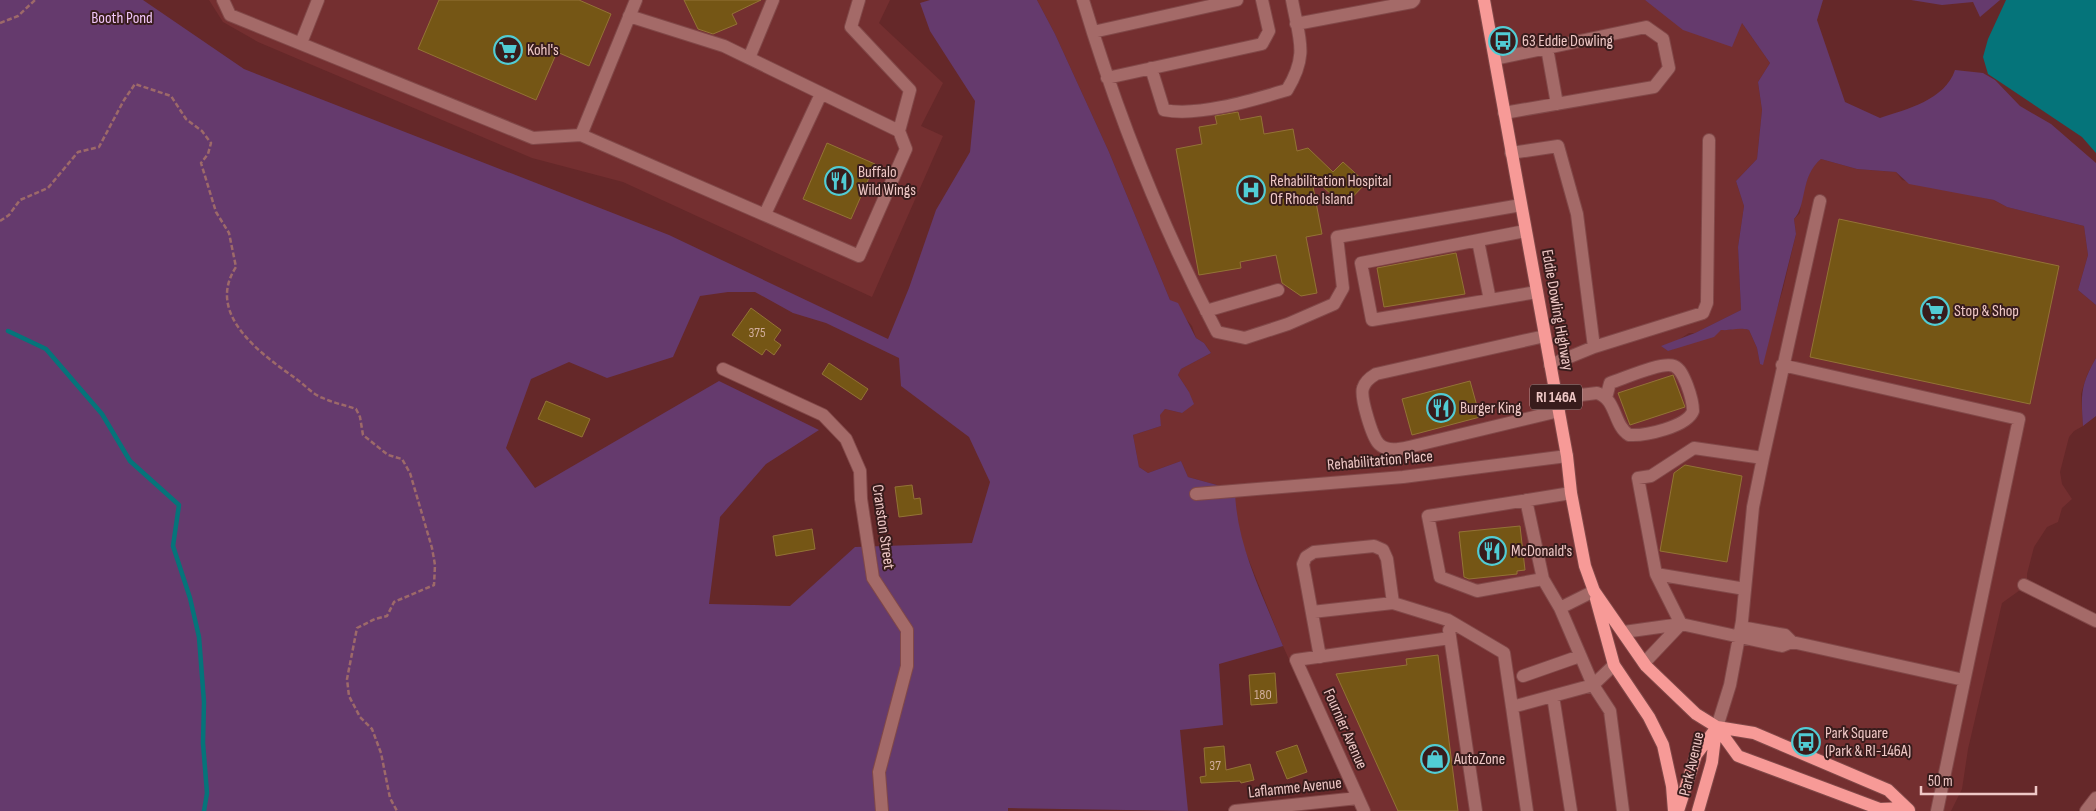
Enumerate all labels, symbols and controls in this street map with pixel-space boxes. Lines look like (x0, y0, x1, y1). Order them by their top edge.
park label: Booth Pond (91, 9, 153, 28)
bus stop icon: 63 Eddie Dowling (1488, 26, 1518, 56)
place label: 63 Eddie Dowling (1522, 32, 1613, 51)
supermarket icon: Kohl's (493, 35, 523, 65)
place label: Kohl's (527, 41, 559, 60)
place label: Buffalo Wild Wings (858, 163, 916, 200)
restaurant icon: Buffalo Wild Wings (824, 166, 854, 196)
place label: Rehabilitation Hospital Of Rhode Island (1270, 172, 1391, 209)
hospital icon: Rehabilitation Hospital Of Rhode Island (1236, 175, 1266, 205)
street label: Eddie Dowling Highway (1537, 248, 1577, 372)
supermarket icon: Stop & Shop (1920, 296, 1950, 326)
place label: Stop & Shop (1954, 302, 2019, 321)
house number: 375 (748, 324, 766, 341)
road number: RI 146A (1530, 384, 1582, 410)
restaurant icon: Burger King (1426, 393, 1456, 423)
place label: Burger King (1460, 399, 1521, 418)
street label: Rehabilitation Place (1326, 447, 1434, 475)
street label: Cranston Street (868, 483, 898, 571)
restaurant icon: McDonald's (1477, 536, 1507, 566)
place label: McDonald's (1511, 542, 1573, 561)
house number: 180 (1254, 686, 1272, 703)
street label: Fournier Avenue (1319, 686, 1371, 772)
place label: Park Square (Park & RI-146A) (1825, 724, 1911, 761)
bus stop icon: Park Square (Park & RI-146A) (1791, 727, 1821, 757)
street label: Park Avenue (1675, 730, 1709, 798)
shop icon: AutoZone (1420, 744, 1450, 774)
place label: AutoZone (1453, 750, 1505, 769)
house number: 37 (1209, 757, 1221, 774)
scale bar (1921, 764, 2036, 796)
text: 50 m (1928, 772, 1953, 791)
street label: Laflamme Avenue (1247, 774, 1343, 802)

